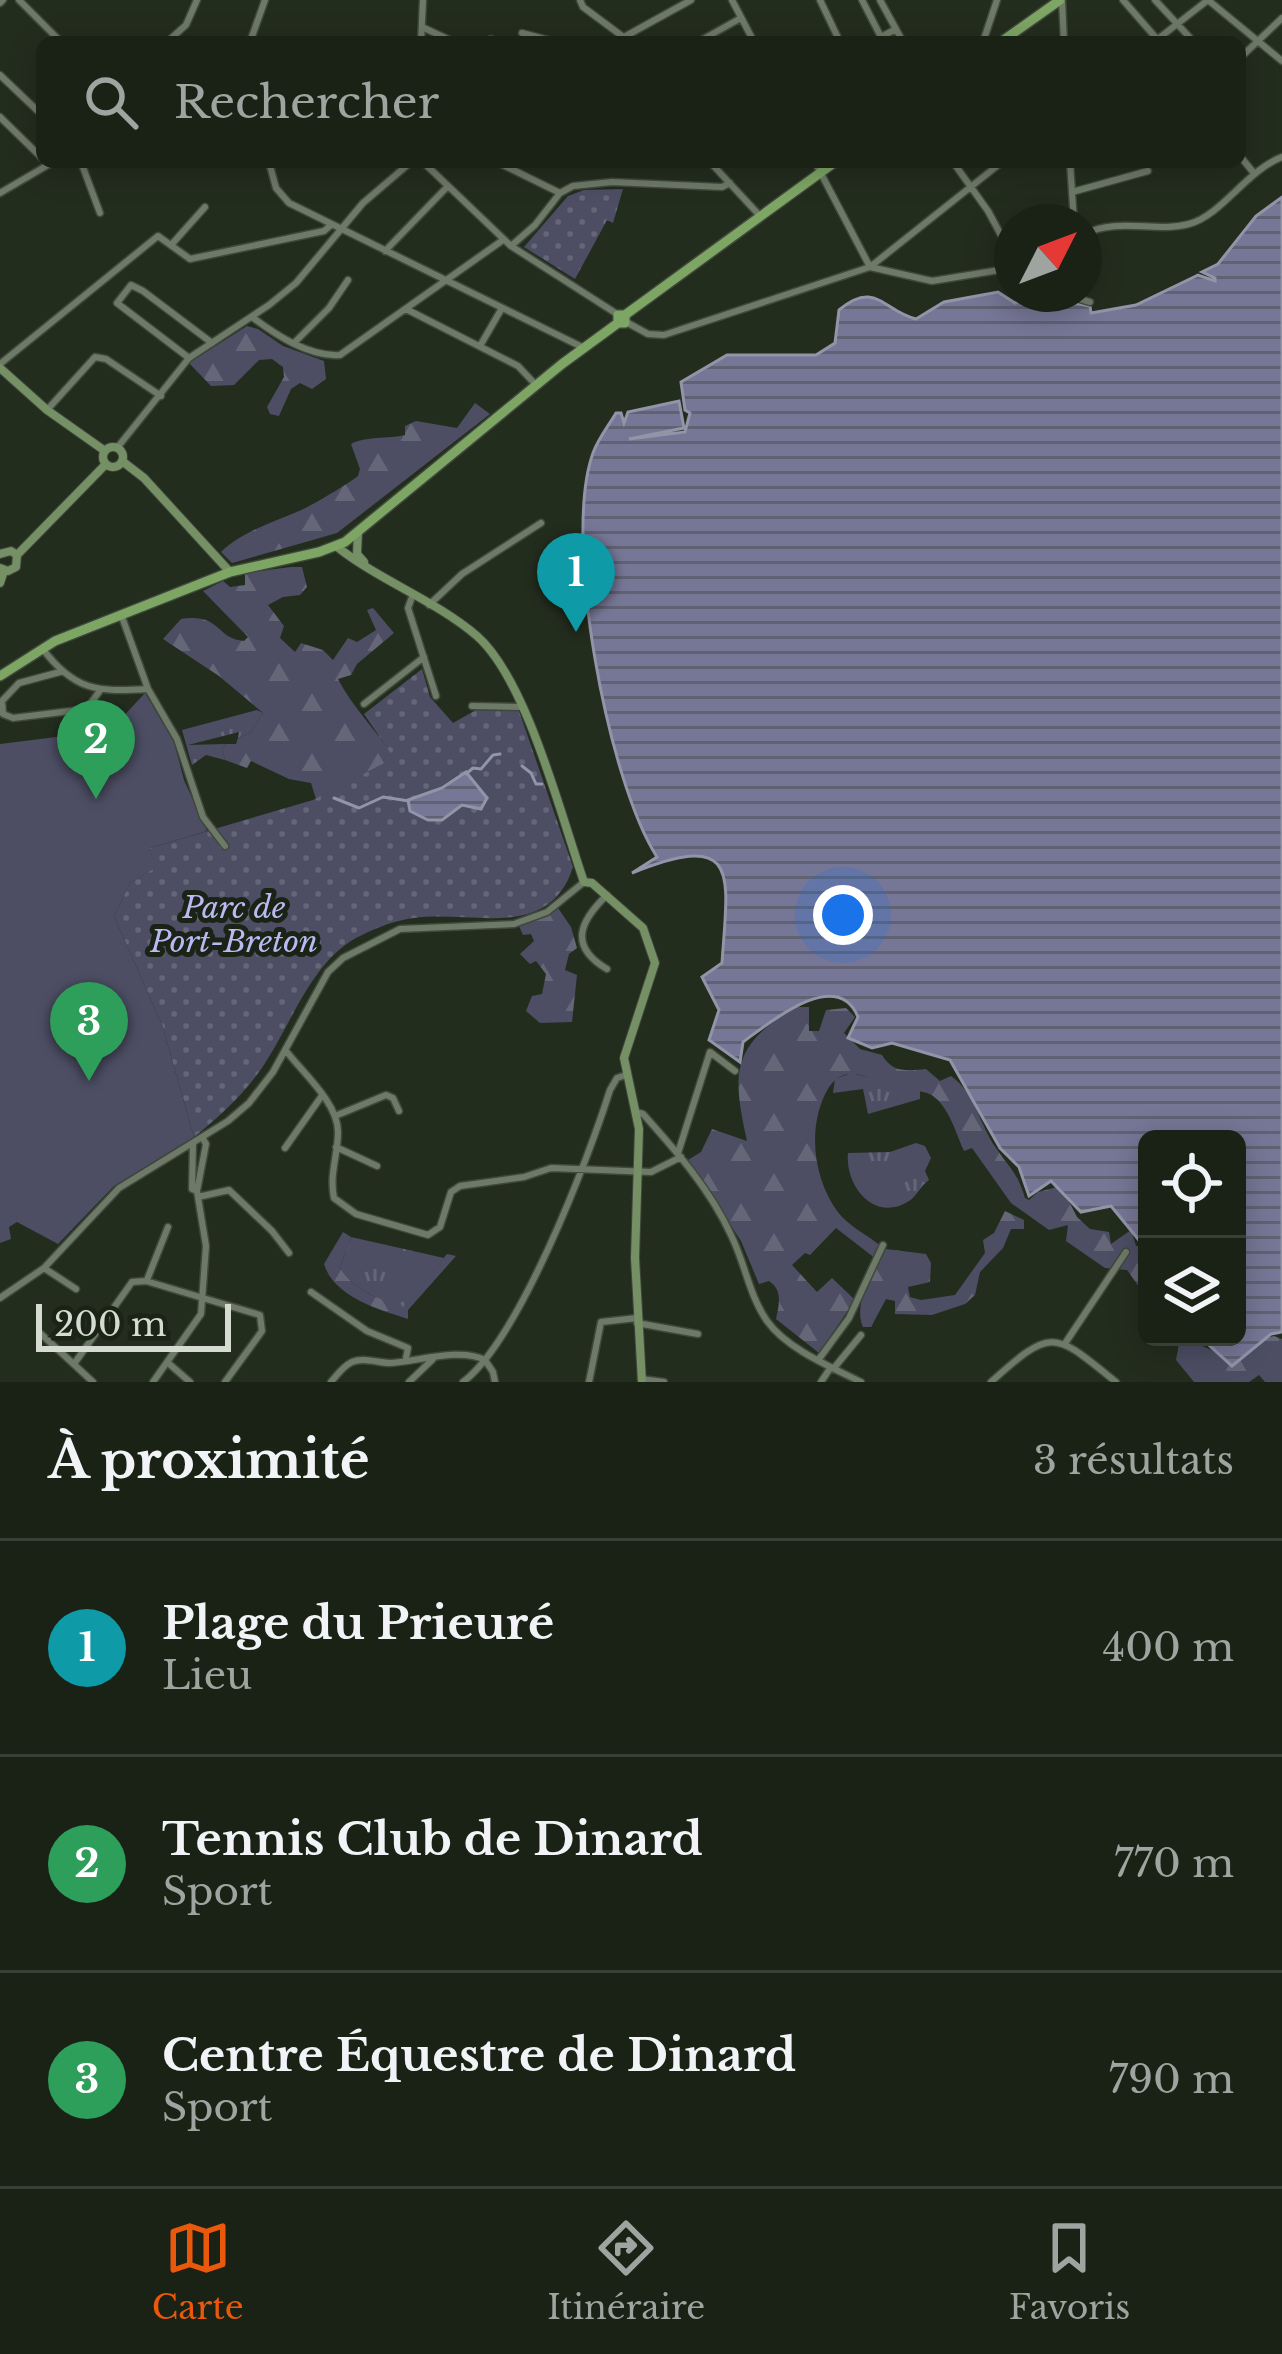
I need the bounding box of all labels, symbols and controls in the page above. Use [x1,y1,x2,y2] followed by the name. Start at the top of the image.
[36,36,1246,168] search box
[78,69,144,135] icon: search
[174,74,439,130] text: Rechercher
[994,204,1102,312] north arrow
[537,533,615,632] pin: 1
[57,700,135,799] pin: 2
[813,885,873,945] your location
[149,889,318,960] park label: Parc de Port-Breton
[50,982,128,1081] pin: 3
[1138,1130,1246,1346] map controls
[1138,1130,1246,1238] button: locate
[1138,1238,1246,1346] button: layers
[36,1298,231,1351] scale bar
[54,1304,166,1345] text: 200 m
[48,1429,370,1492] text: À proximité
[1033,1436,1234,1485] text: 3 résultats
[162,1595,554,1651] text: Plage du Prieuré
[78,1623,96,1672] text: 1
[1102,1623,1234,1672] text: 400 m
[162,1651,252,1700] text: Lieu
[162,1811,703,1867] text: Tennis Club de Dinard
[74,1839,100,1888] text: 2
[1114,1839,1234,1888] text: 770 m
[162,1867,272,1916] text: Sport
[162,2027,796,2083] text: Centre Équestre de Dinard
[75,2055,99,2104] text: 3
[1108,2055,1234,2104] text: 790 m
[162,2083,272,2132] text: Sport
[152,2215,244,2328] tab: Carte
[547,2215,705,2328] tab: Itinéraire
[1009,2215,1130,2328] tab: Favoris

